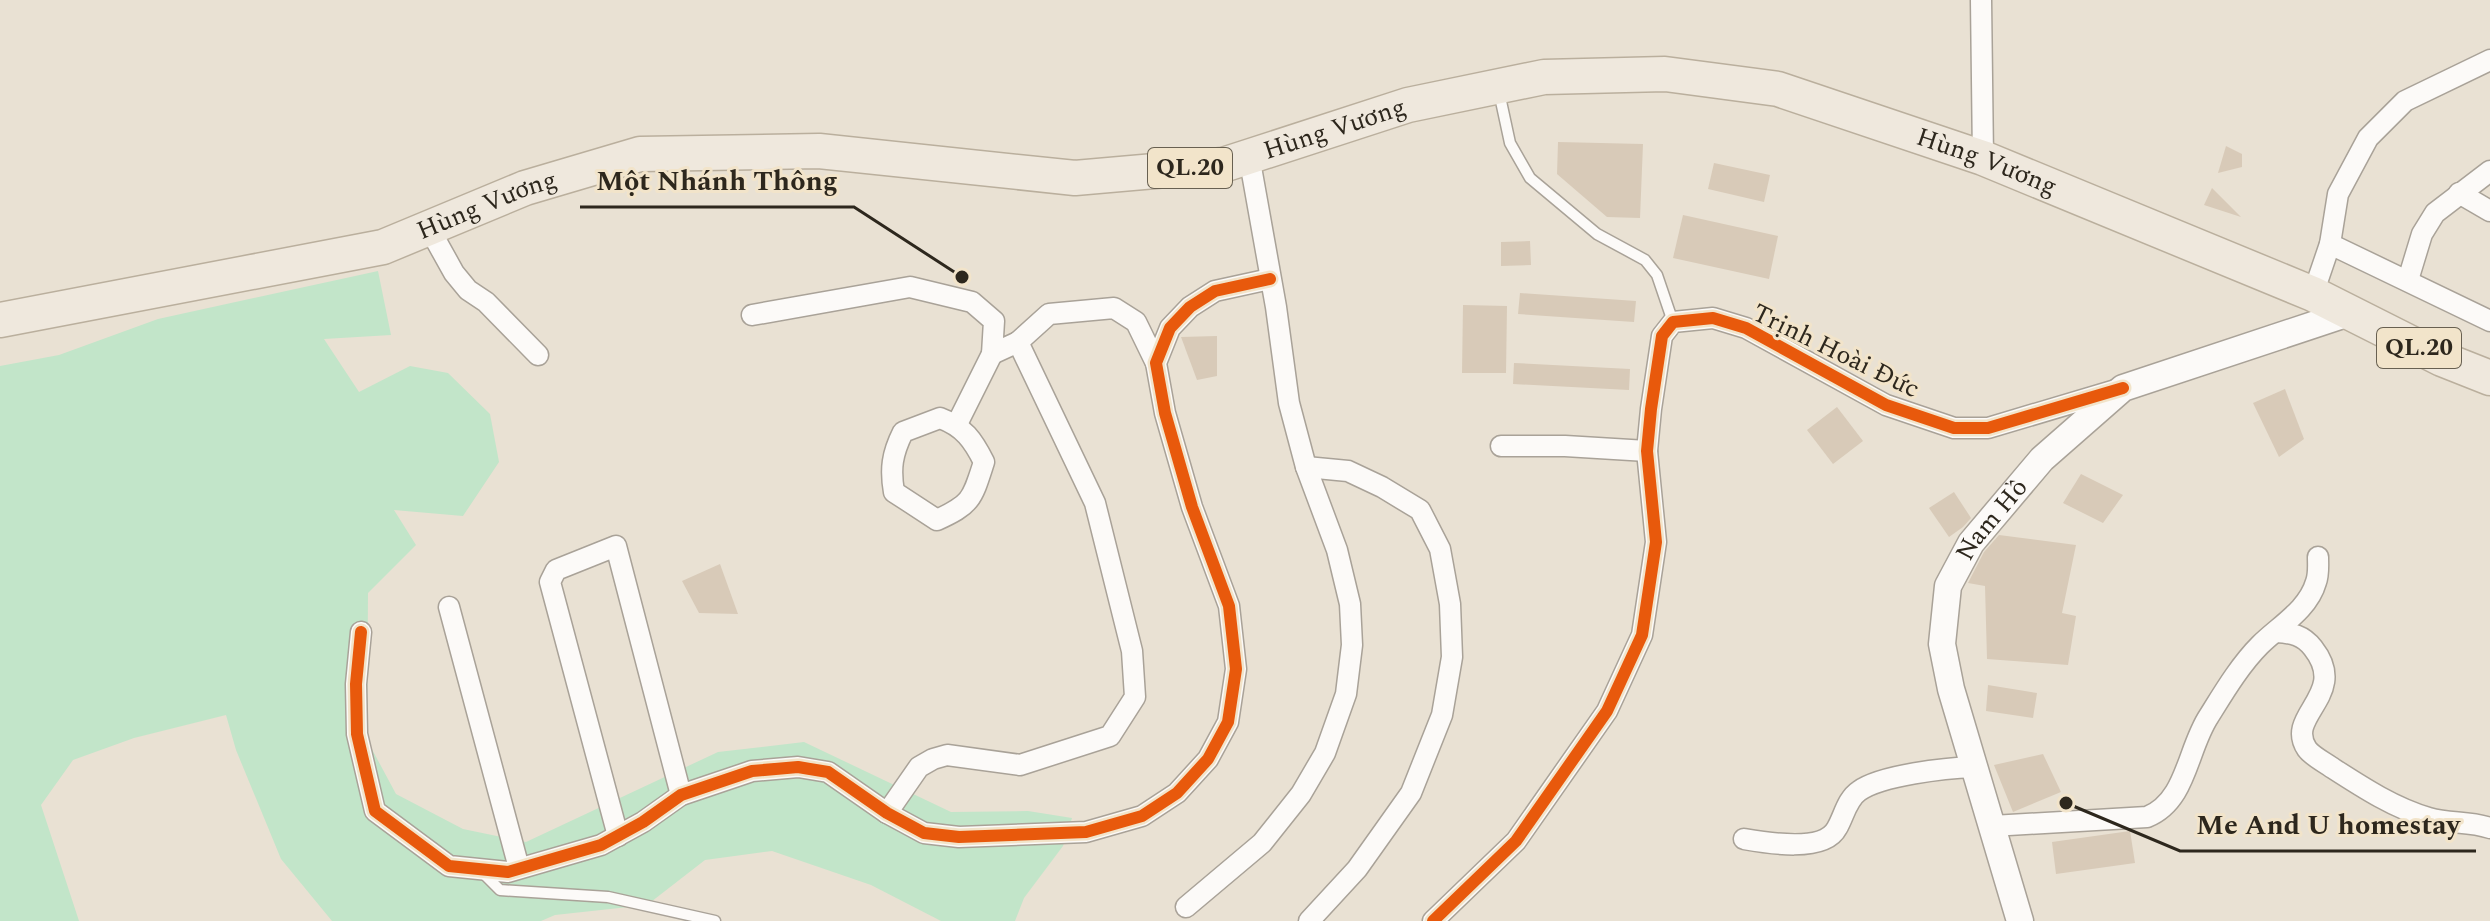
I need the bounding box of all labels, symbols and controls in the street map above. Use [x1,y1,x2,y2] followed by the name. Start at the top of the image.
[1258,87,1411,171] street label: Hùng Vương
[1911,117,2063,206] street label: Hùng Vương
[1148,148,1232,188] road number: QL.20
[580,155,854,207] callout: Một Nhánh Thông
[411,160,562,251] street label: Hùng Vương
[596,160,838,203] text: Một Nhánh Thông
[1746,293,1926,409] street label: Trịnh Hoài Đức
[2377,328,2461,368] road number: QL.20
[1945,469,2038,568] street label: Nam Hồ
[2180,799,2476,851] callout: Me And U homestay
[2196,804,2462,847] text: Me And U homestay

